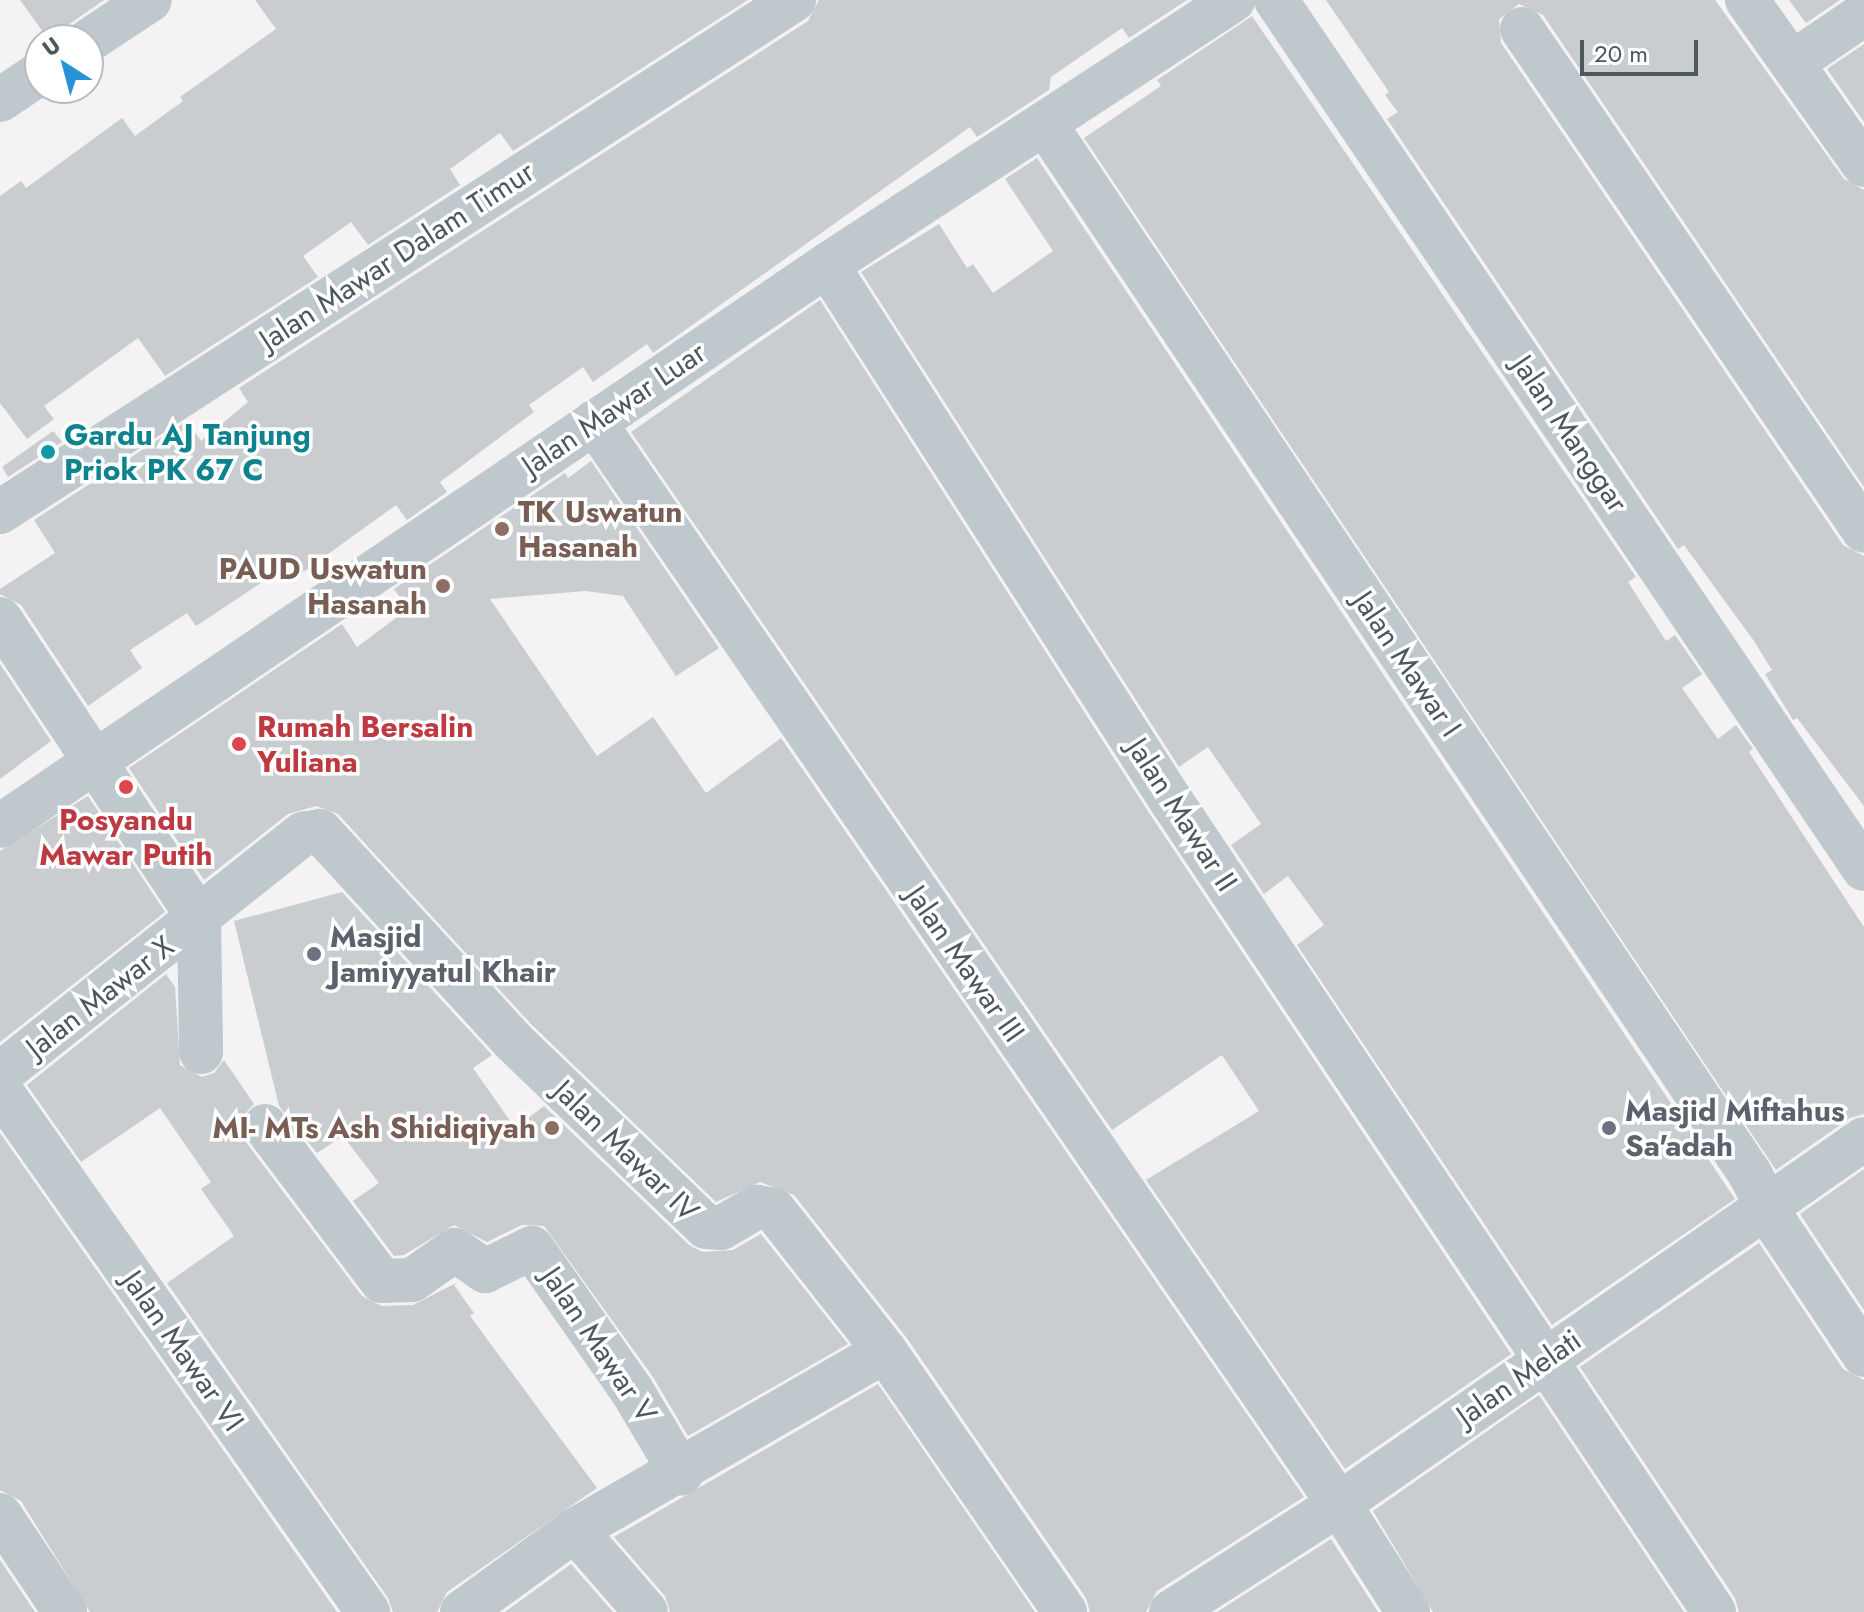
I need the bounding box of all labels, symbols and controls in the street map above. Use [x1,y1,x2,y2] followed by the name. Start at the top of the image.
[24,24,104,104] north arrow
[1584,24,1702,74] scale bar
[35,29,67,64] text: U
[1594,36,1648,71] text: 20 m
[253,154,541,358] street label: Jalan Mawar Dalam Timur
[515,334,713,484] street label: Jalan Mawar Luar
[1504,349,1636,519] street label: Jalan Manggar
[64,417,311,488] place label: Gardu AJ Tanjung Priok PK 67 C
[39,443,57,461] marker: Gardu AJ Tanjung Priok PK 67 C
[518,494,682,564] place label: TK Uswatun Hasanah
[493,520,511,538] marker: TK Uswatun Hasanah
[219,551,427,622] place label: PAUD Uswatun Hasanah
[434,577,452,595] marker: PAUD Uswatun Hasanah
[1345,584,1469,744] street label: Jalan Mawar I
[257,709,473,780] place label: Rumah Bersalin Yuliana
[1119,732,1245,898] street label: Jalan Mawar II
[228,733,250,755] marker: Rumah Bersalin Yuliana
[115,776,137,798] marker: Posyandu Mawar Putih
[39,802,213,872] place label: Posyandu Mawar Putih
[898,879,1032,1049] street label: Jalan Mawar III
[330,919,556,990] place label: Masjid Jamiyyatul Khair
[19,928,181,1066] street label: Jalan Mawar X
[305,945,323,963] marker: Masjid Jamiyyatul Khair
[546,1073,706,1229] street label: Jalan Mawar IV
[1625,1093,1845,1164] place label: Masjid Miftahus Sa'adah
[212,1110,536,1146] place label: MI- MTs Ash Shidiqiyah
[543,1119,561,1137] marker: MI- MTs Ash Shidiqiyah
[1600,1119,1618,1137] marker: Masjid Miftahus Sa'adah
[534,1260,664,1430] street label: Jalan Mawar V
[114,1264,252,1438] street label: Jalan Mawar VI
[1450,1322,1588,1434] street label: Jalan Melati

